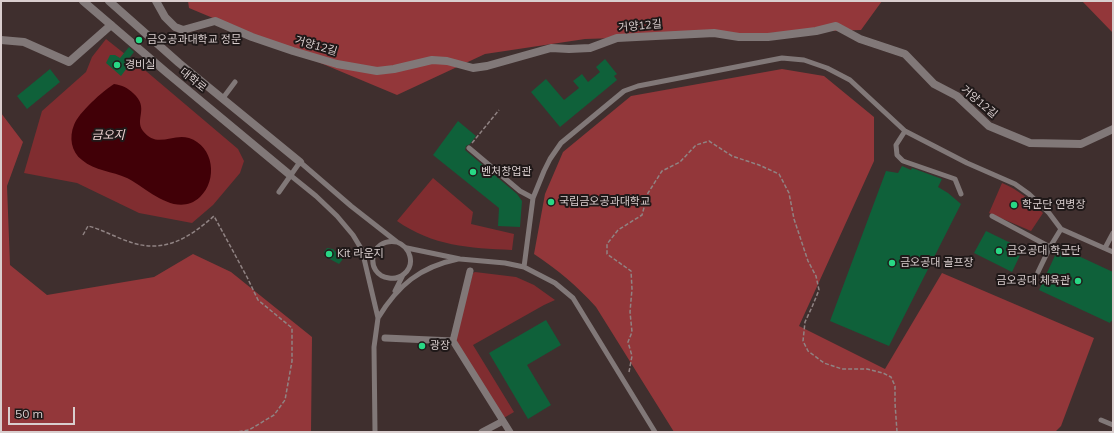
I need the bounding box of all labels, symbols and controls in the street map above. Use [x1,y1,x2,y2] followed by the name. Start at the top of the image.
[618,18,662,34] street label: 거양12길
[147,33,241,47] place label: 금오공과대학교 정문
[293,34,339,58] street label: 거양12길
[134,35,144,45] marker: 금오공과대학교 정문
[125,58,155,72] place label: 경비실
[112,60,122,70] marker: 경비실
[177,65,209,95] street label: 대학로
[958,83,1000,121] street label: 거양12길
[91,128,125,142] water label: 금오지
[481,165,532,179] place label: 벤처창업관
[468,167,478,177] marker: 벤처창업관
[559,195,650,209] place label: 국립금오공과대학교
[546,197,556,207] marker: 국립금오공과대학교
[1022,198,1086,212] place label: 학군단 연병장
[1009,200,1019,210] marker: 학군단 연병장
[1007,244,1081,258] place label: 금오공대 학군단
[994,246,1004,256] marker: 금오공대 학군단
[337,247,384,261] place label: Kit 라운지
[324,249,334,259] marker: Kit 라운지
[900,256,974,270] place label: 금오공대 골프장
[887,258,897,268] marker: 금오공대 골프장
[996,274,1070,288] place label: 금오공대 체육관
[1073,276,1083,286] marker: 금오공대 체육관
[430,339,450,353] place label: 광장
[417,341,427,351] marker: 광장
[10,399,77,425] scale bar
[15,406,43,421] text: 50 m

